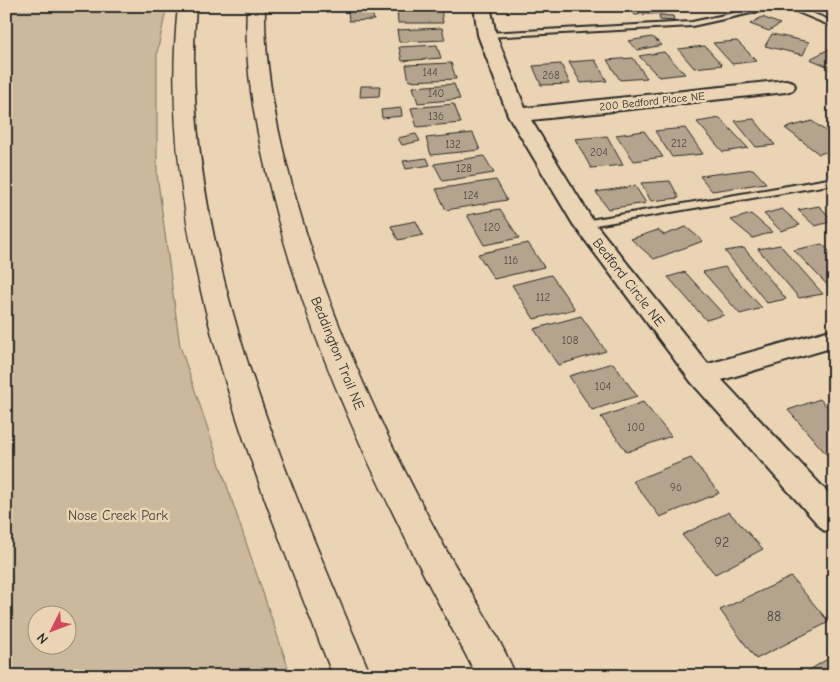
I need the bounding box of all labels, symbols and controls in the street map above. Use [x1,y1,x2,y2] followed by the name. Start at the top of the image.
[423,66,437,79] house number: 144
[542,69,560,82] house number: 268
[428,87,444,100] house number: 140
[599,89,706,113] street label: 200 Bedford Place NE
[428,110,444,123] house number: 136
[671,137,687,150] house number: 212
[445,138,461,151] house number: 132
[590,146,608,159] house number: 204
[456,162,472,175] house number: 128
[463,189,479,202] house number: 124
[484,221,500,234] house number: 120
[589,235,668,330] street label: Bedford Circle NE
[504,254,518,267] house number: 116
[536,291,550,304] house number: 112
[307,294,368,412] street label: Beddington Trail NE
[562,334,579,347] house number: 108
[595,380,611,393] house number: 104
[627,421,645,434] house number: 100
[670,481,682,494] house number: 96
[68,507,168,524] park label: Nose Creek Park
[715,534,729,551] house number: 92
[28,604,78,654] north arrow
[767,608,781,625] house number: 88
[33,629,52,647] text: N

